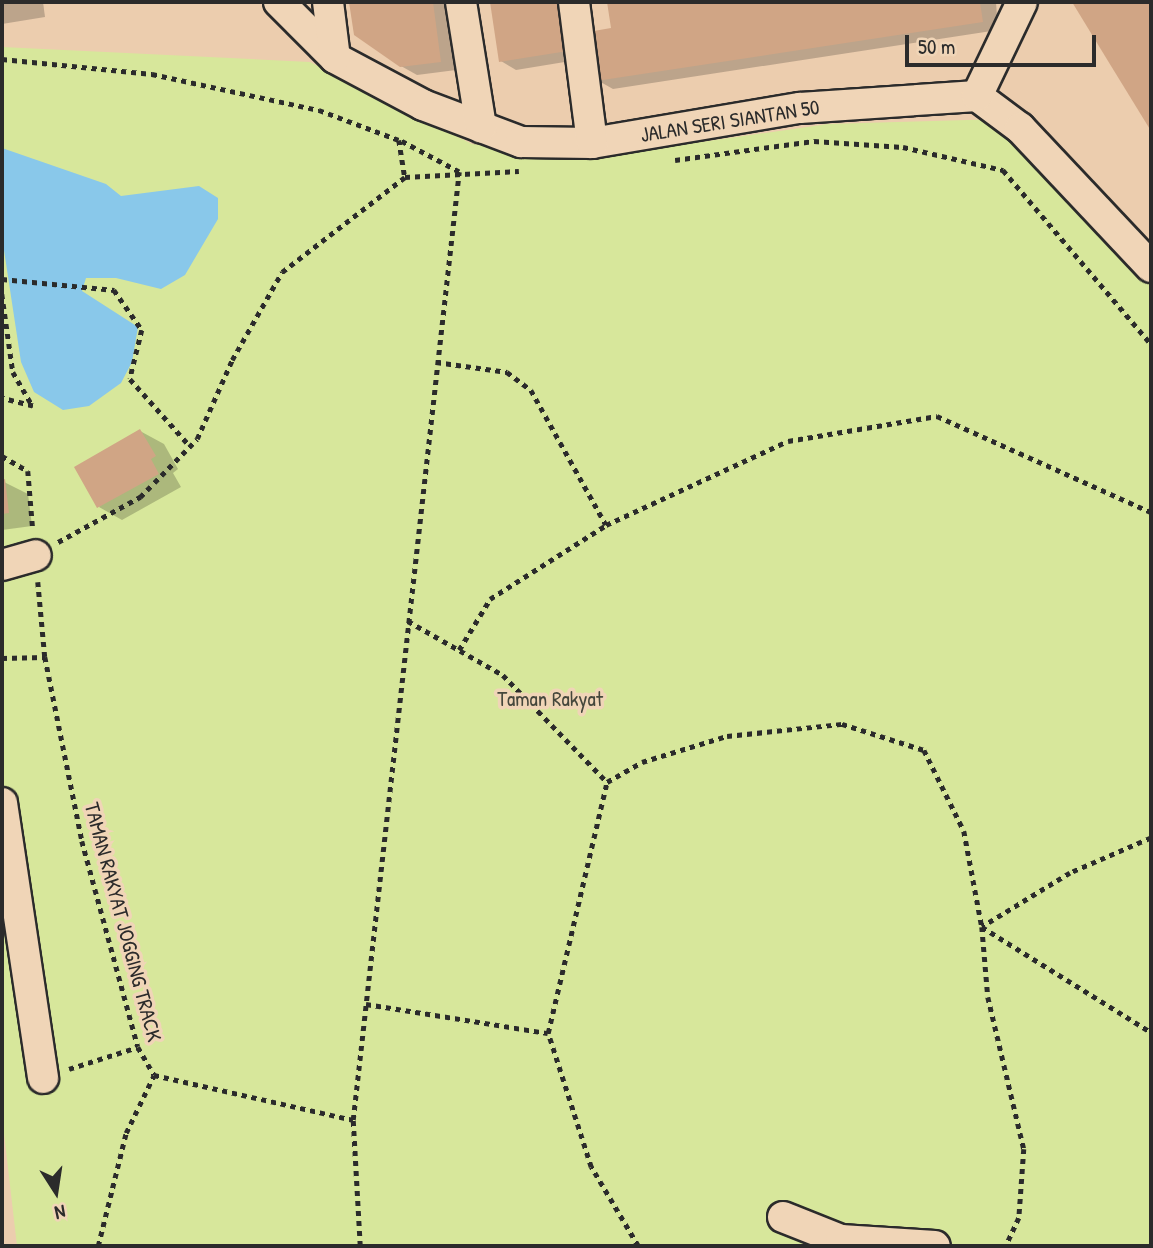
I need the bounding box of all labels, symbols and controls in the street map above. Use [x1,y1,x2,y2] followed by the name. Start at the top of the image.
[908,21,1099,65] scale bar
[918,32,955,61] text: 50 m
[639,94,821,148] street label: JALAN SERI SIANTAN 50
[497,686,603,712] park label: Taman Rakyat
[79,800,167,1044] street label: TAMAN RAKYAT JOGGING TRACK
[21,1157,91,1227] north arrow
[53,1199,68,1226] text: N

